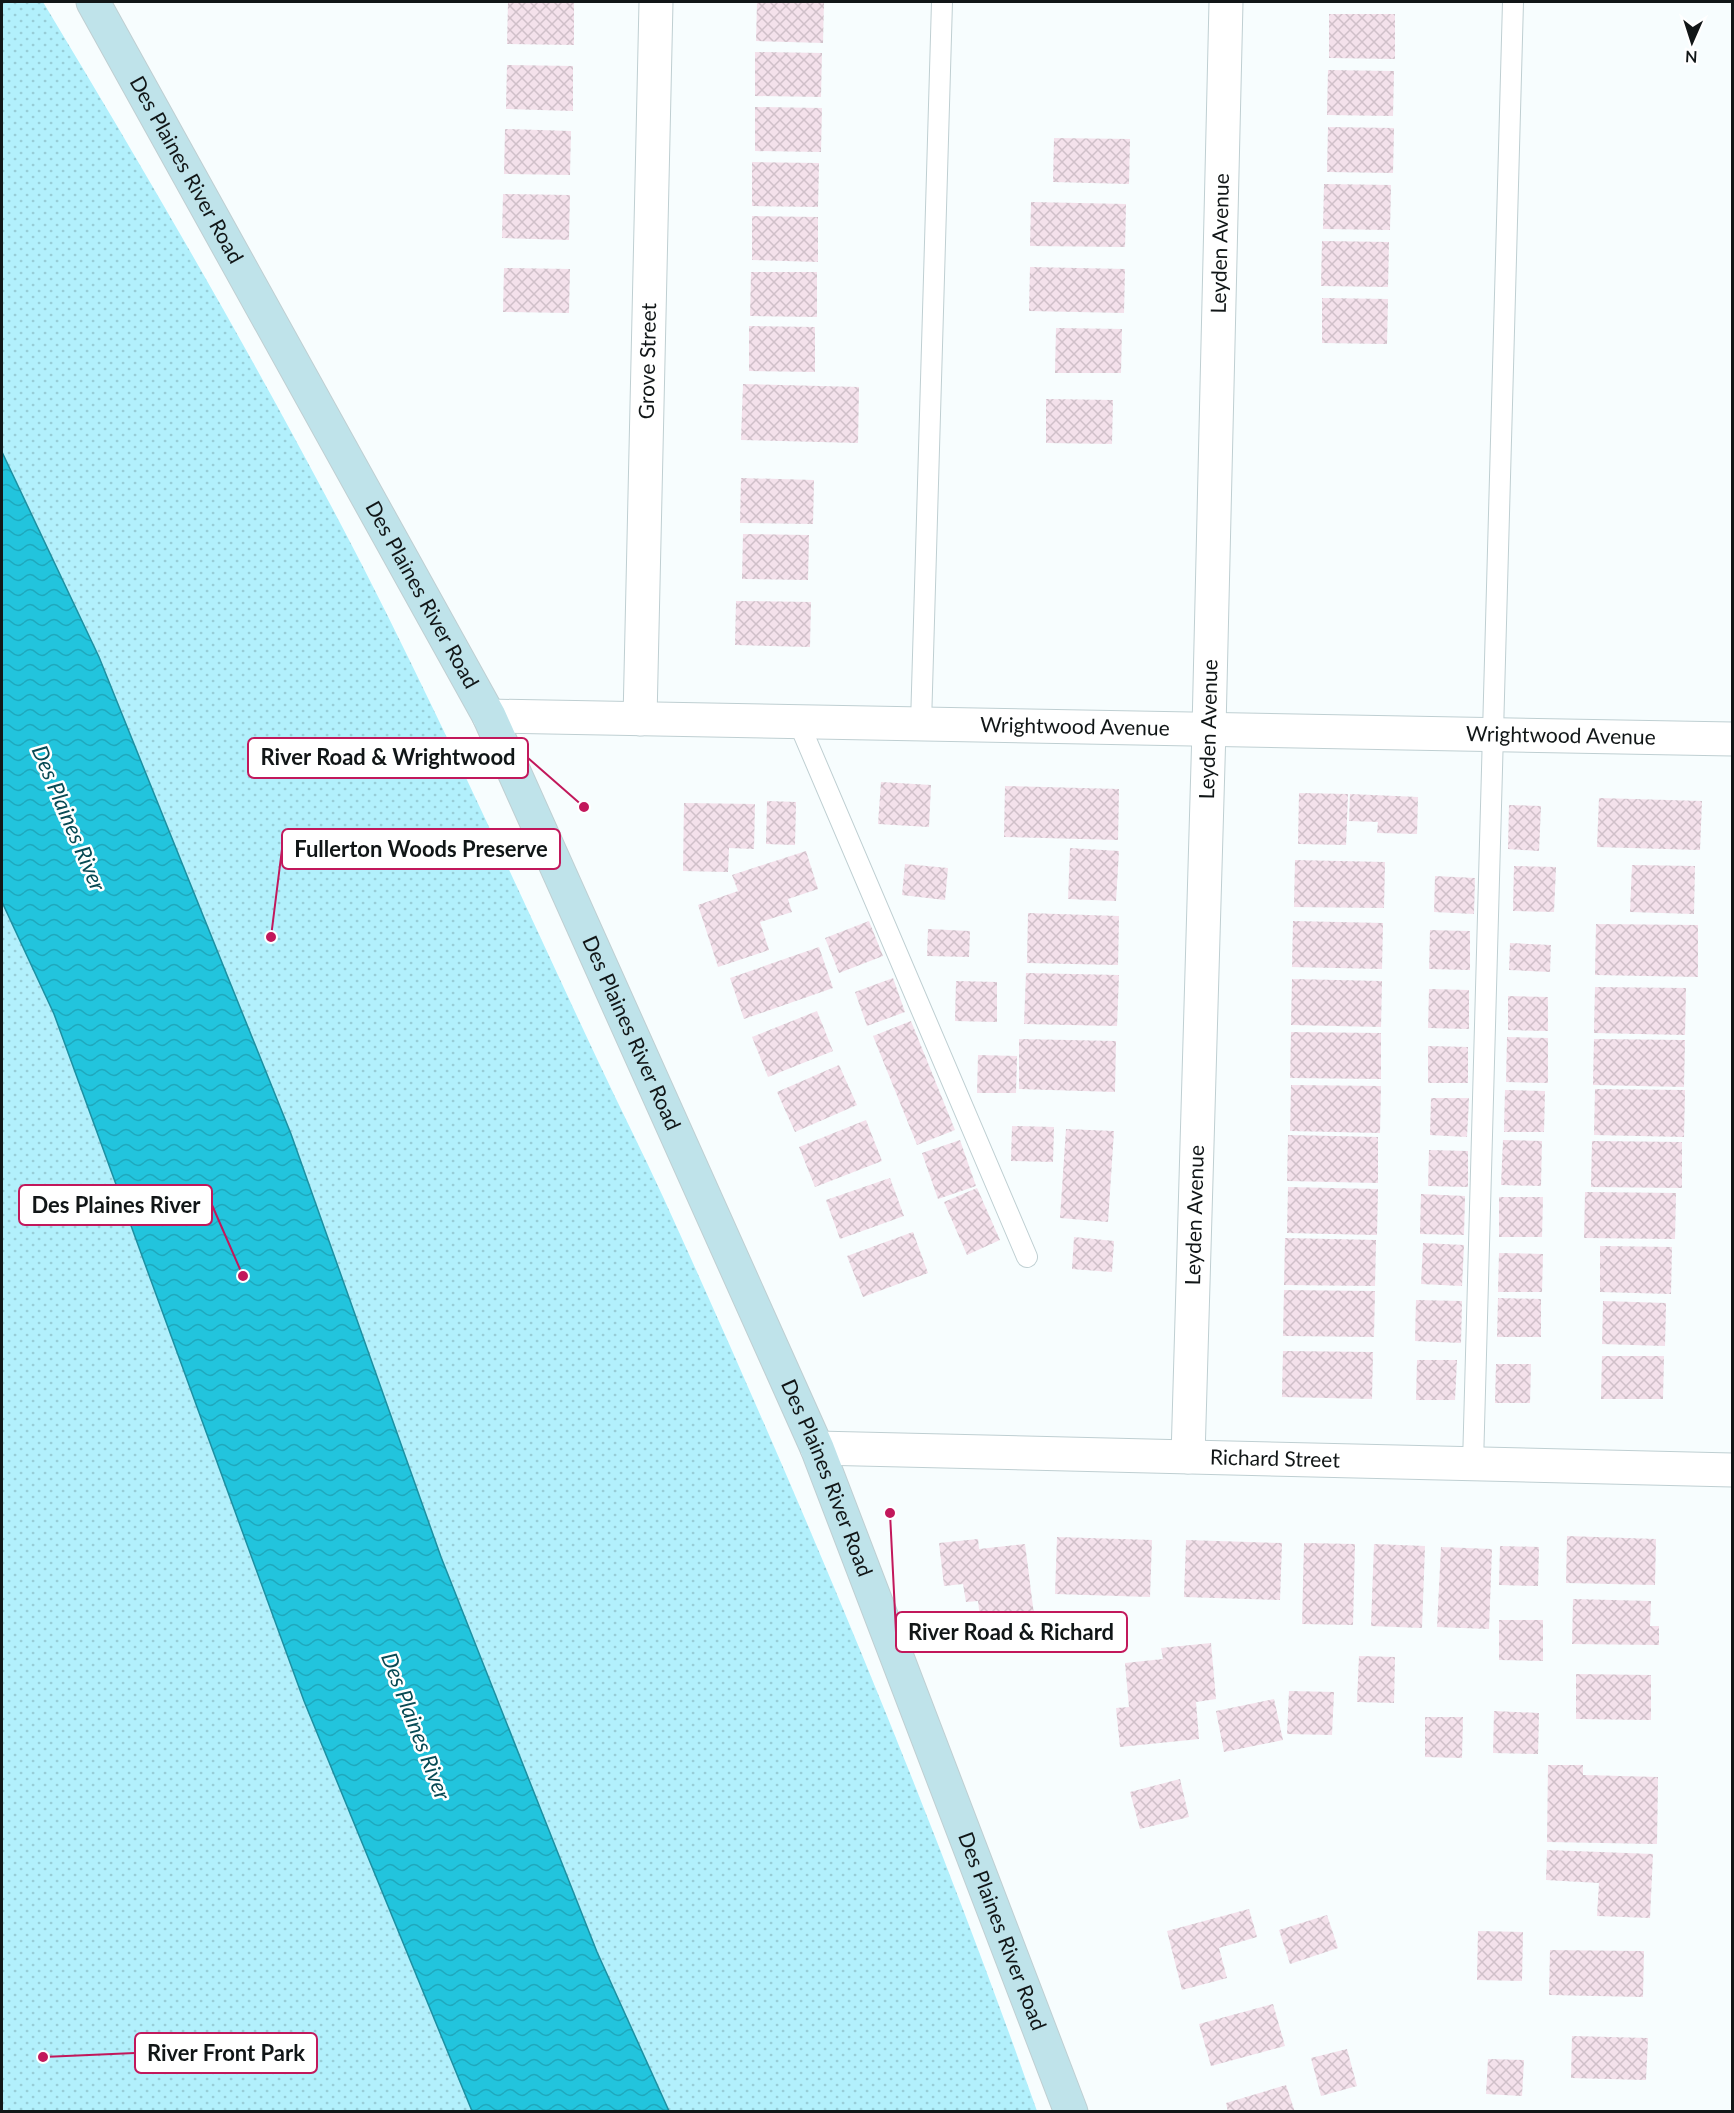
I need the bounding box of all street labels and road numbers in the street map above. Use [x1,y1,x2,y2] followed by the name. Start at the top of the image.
[125,71,249,267] street label: Des Plaines River Road
[1205,173,1233,314] street label: Leyden Avenue
[633,302,660,420] street label: Grove Street
[361,496,485,692] street label: Des Plaines River Road
[1193,659,1222,800] street label: Leyden Avenue
[980,711,1170,740] street label: Wrightwood Avenue
[1466,720,1656,749] street label: Wrightwood Avenue
[578,931,687,1134] street label: Des Plaines River Road
[1179,1145,1208,1286] street label: Leyden Avenue
[777,1375,879,1580] street label: Des Plaines River Road
[1210,1443,1341,1472] street label: Richard Street
[954,1828,1053,2034] street label: Des Plaines River Road

